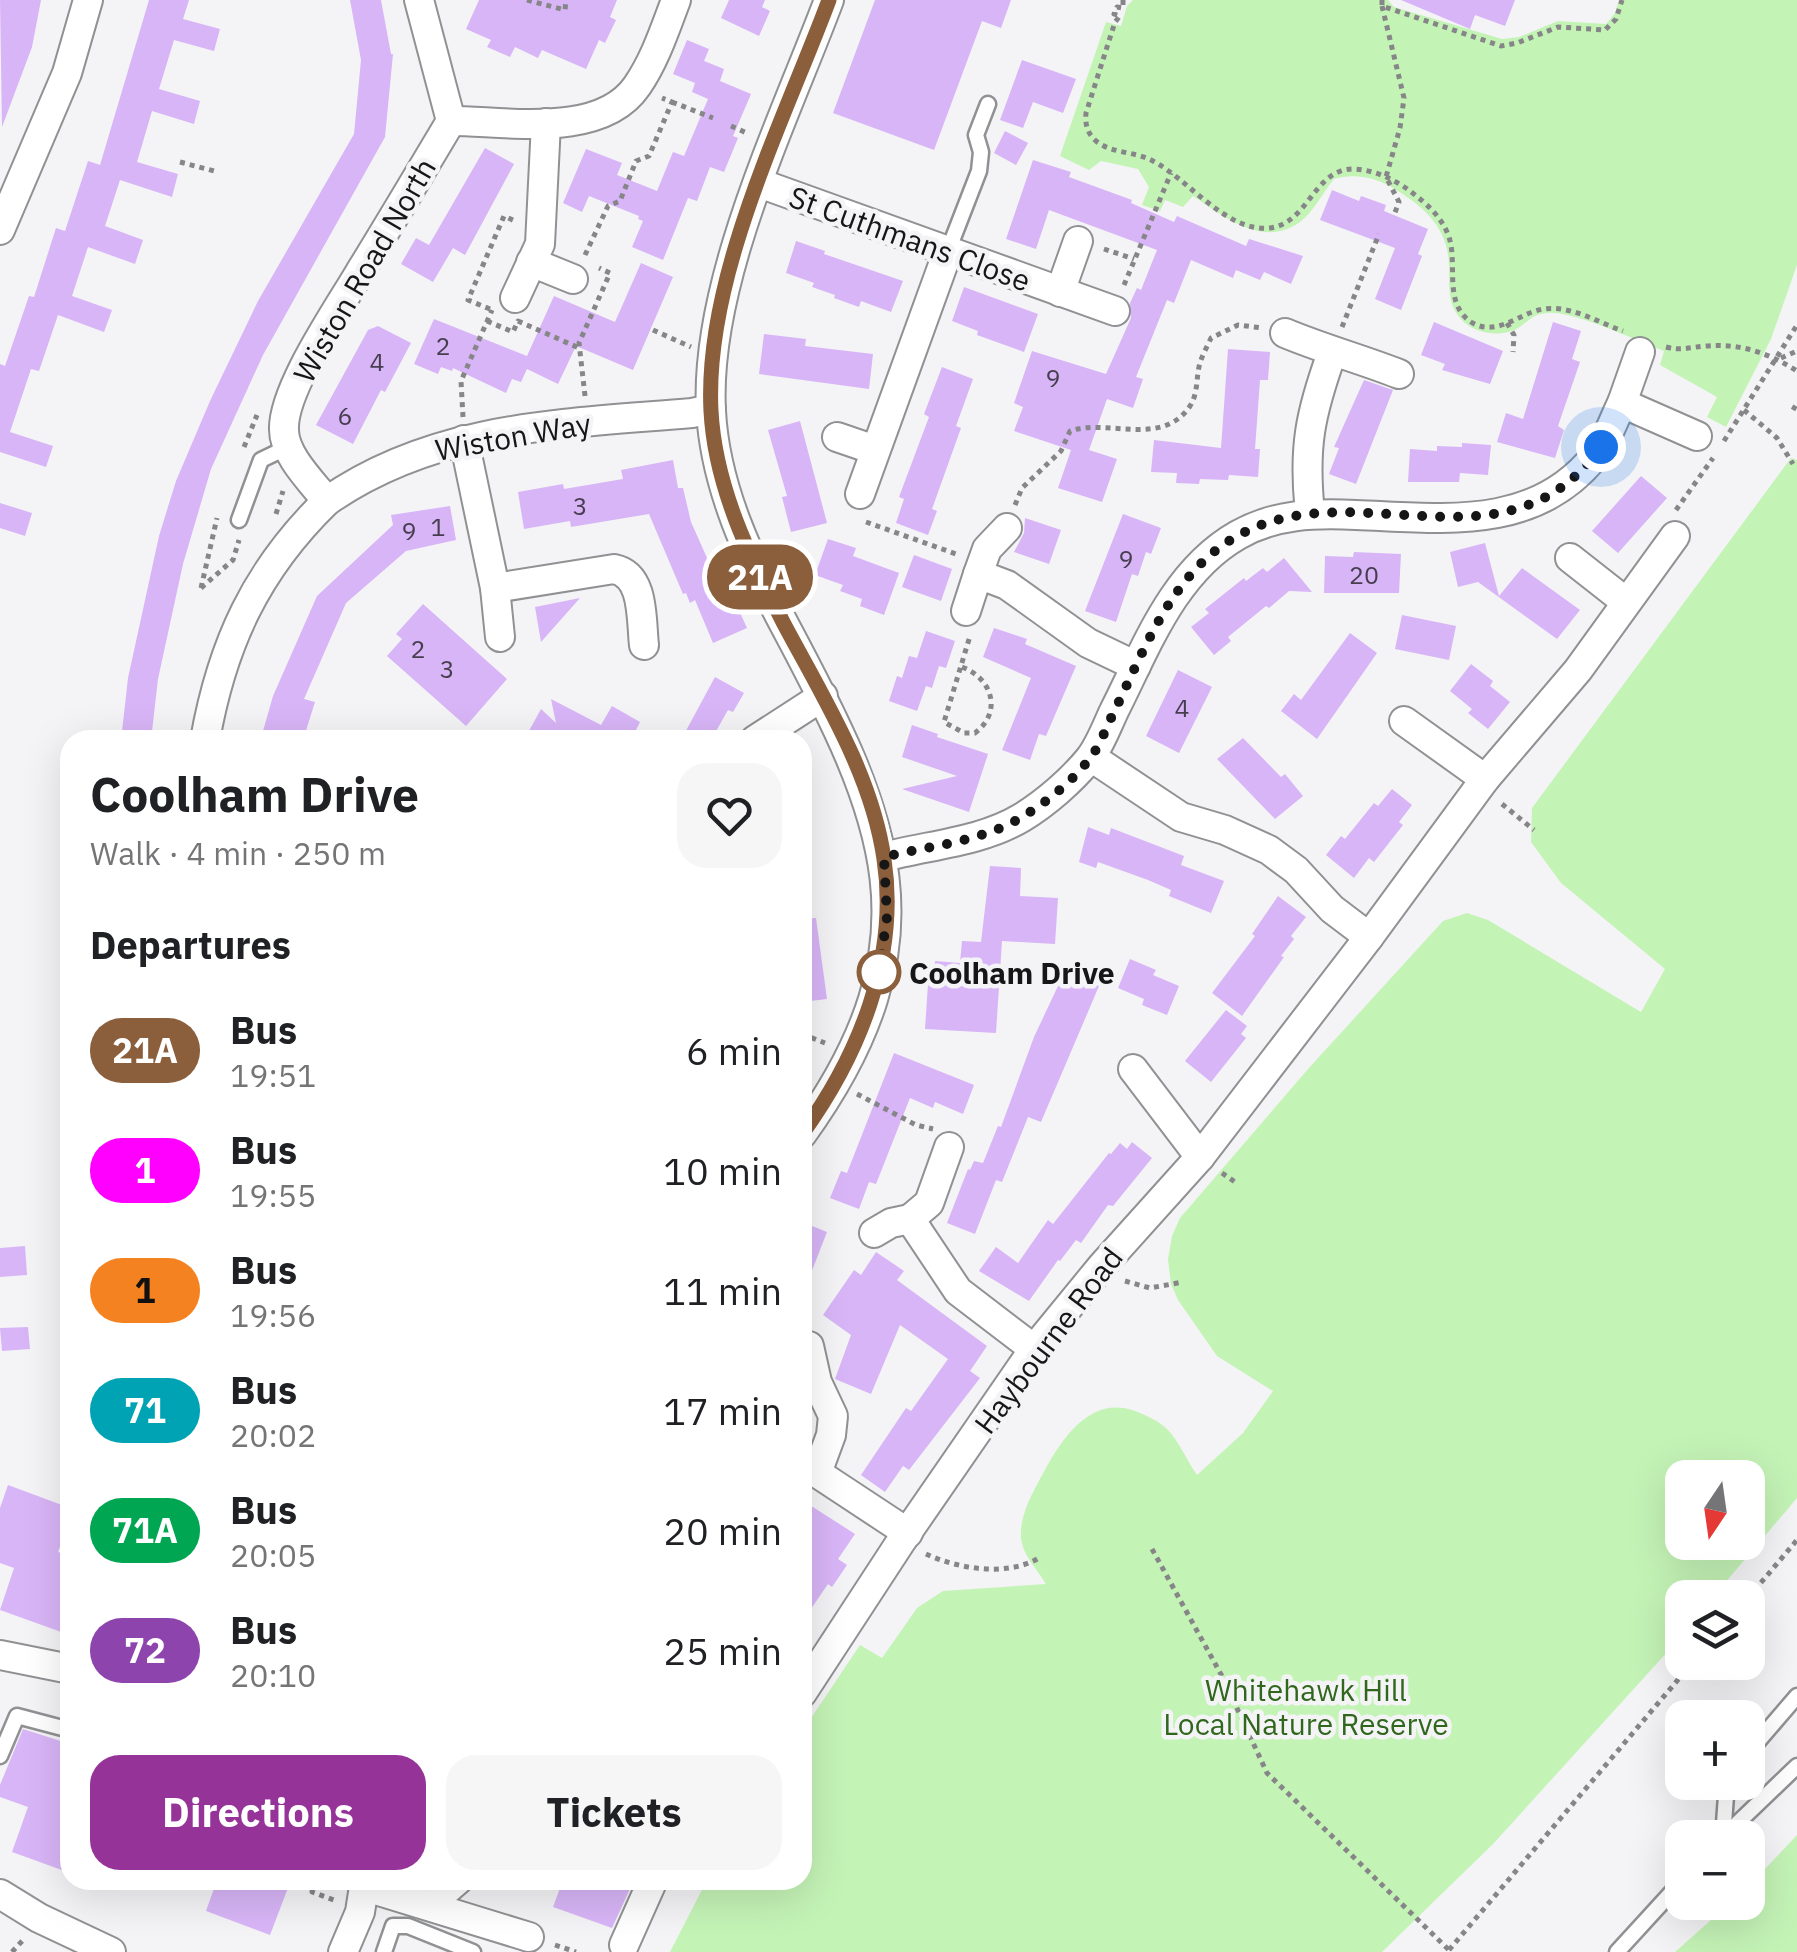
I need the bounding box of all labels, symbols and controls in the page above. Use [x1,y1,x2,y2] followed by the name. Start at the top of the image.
[284,151,444,389] street label: Wiston Road North
[784,176,1036,300] street label: St Cuthmans Close
[435,329,451,362] house number: 2
[369,345,385,378] house number: 4
[1045,361,1061,394] house number: 9
[337,399,353,432] house number: 6
[432,403,594,469] street label: Wiston Way
[1576,422,1626,472] your location
[572,489,588,522] house number: 3
[430,510,446,543] house number: 1
[401,514,417,547] house number: 9
[1118,542,1134,575] house number: 9
[702,544,818,610] line badge: 21A
[727,554,793,600] text: 21A
[1349,558,1379,591] house number: 20
[410,632,426,665] house number: 2
[439,652,455,685] house number: 3
[1174,691,1190,724] house number: 4
[90,763,419,825] text: Coolham Drive
[677,763,782,868] button: heart
[90,832,386,874] text: Walk · 4 min · 250 m
[90,920,291,969] text: Departures
[858,951,900,993] marker: Coolham Drive
[909,953,1115,992] place label: Coolham Drive
[230,1005,297,1054] text: Bus
[686,1026,782,1075] text: 6 min
[112,1027,178,1073] text: 21A
[230,1054,316,1096] text: 19:51
[230,1125,297,1174] text: Bus
[663,1146,782,1195] text: 10 min
[134,1147,156,1193] text: 1
[230,1174,316,1216] text: 19:55
[965,1239,1131,1441] street label: Haybourne Road
[230,1245,297,1294] text: Bus
[663,1266,782,1315] text: 11 min
[134,1267,156,1313] text: 1
[230,1294,316,1336] text: 19:56
[230,1365,297,1414] text: Bus
[663,1386,782,1435] text: 17 min
[124,1387,166,1433] text: 71
[230,1414,316,1456] text: 20:02
[1665,1460,1765,1560] north arrow
[1665,1460,1765,1920] map controls
[230,1485,297,1534] text: Bus
[663,1506,782,1555] text: 20 min
[112,1507,178,1553] text: 71A
[230,1534,316,1576] text: 20:05
[1665,1580,1765,1680] button: layers
[230,1605,297,1654] text: Bus
[663,1626,782,1675] text: 25 min
[124,1627,166,1673] text: 72
[230,1654,316,1696] text: 20:10
[1163,1670,1449,1743] park label: Whitehawk Hill Local Nature Reserve
[1665,1700,1765,1800] button: +
[90,1755,426,1870] button: Directions
[446,1755,782,1870] button: Tickets
[1665,1820,1765,1920] button: −

